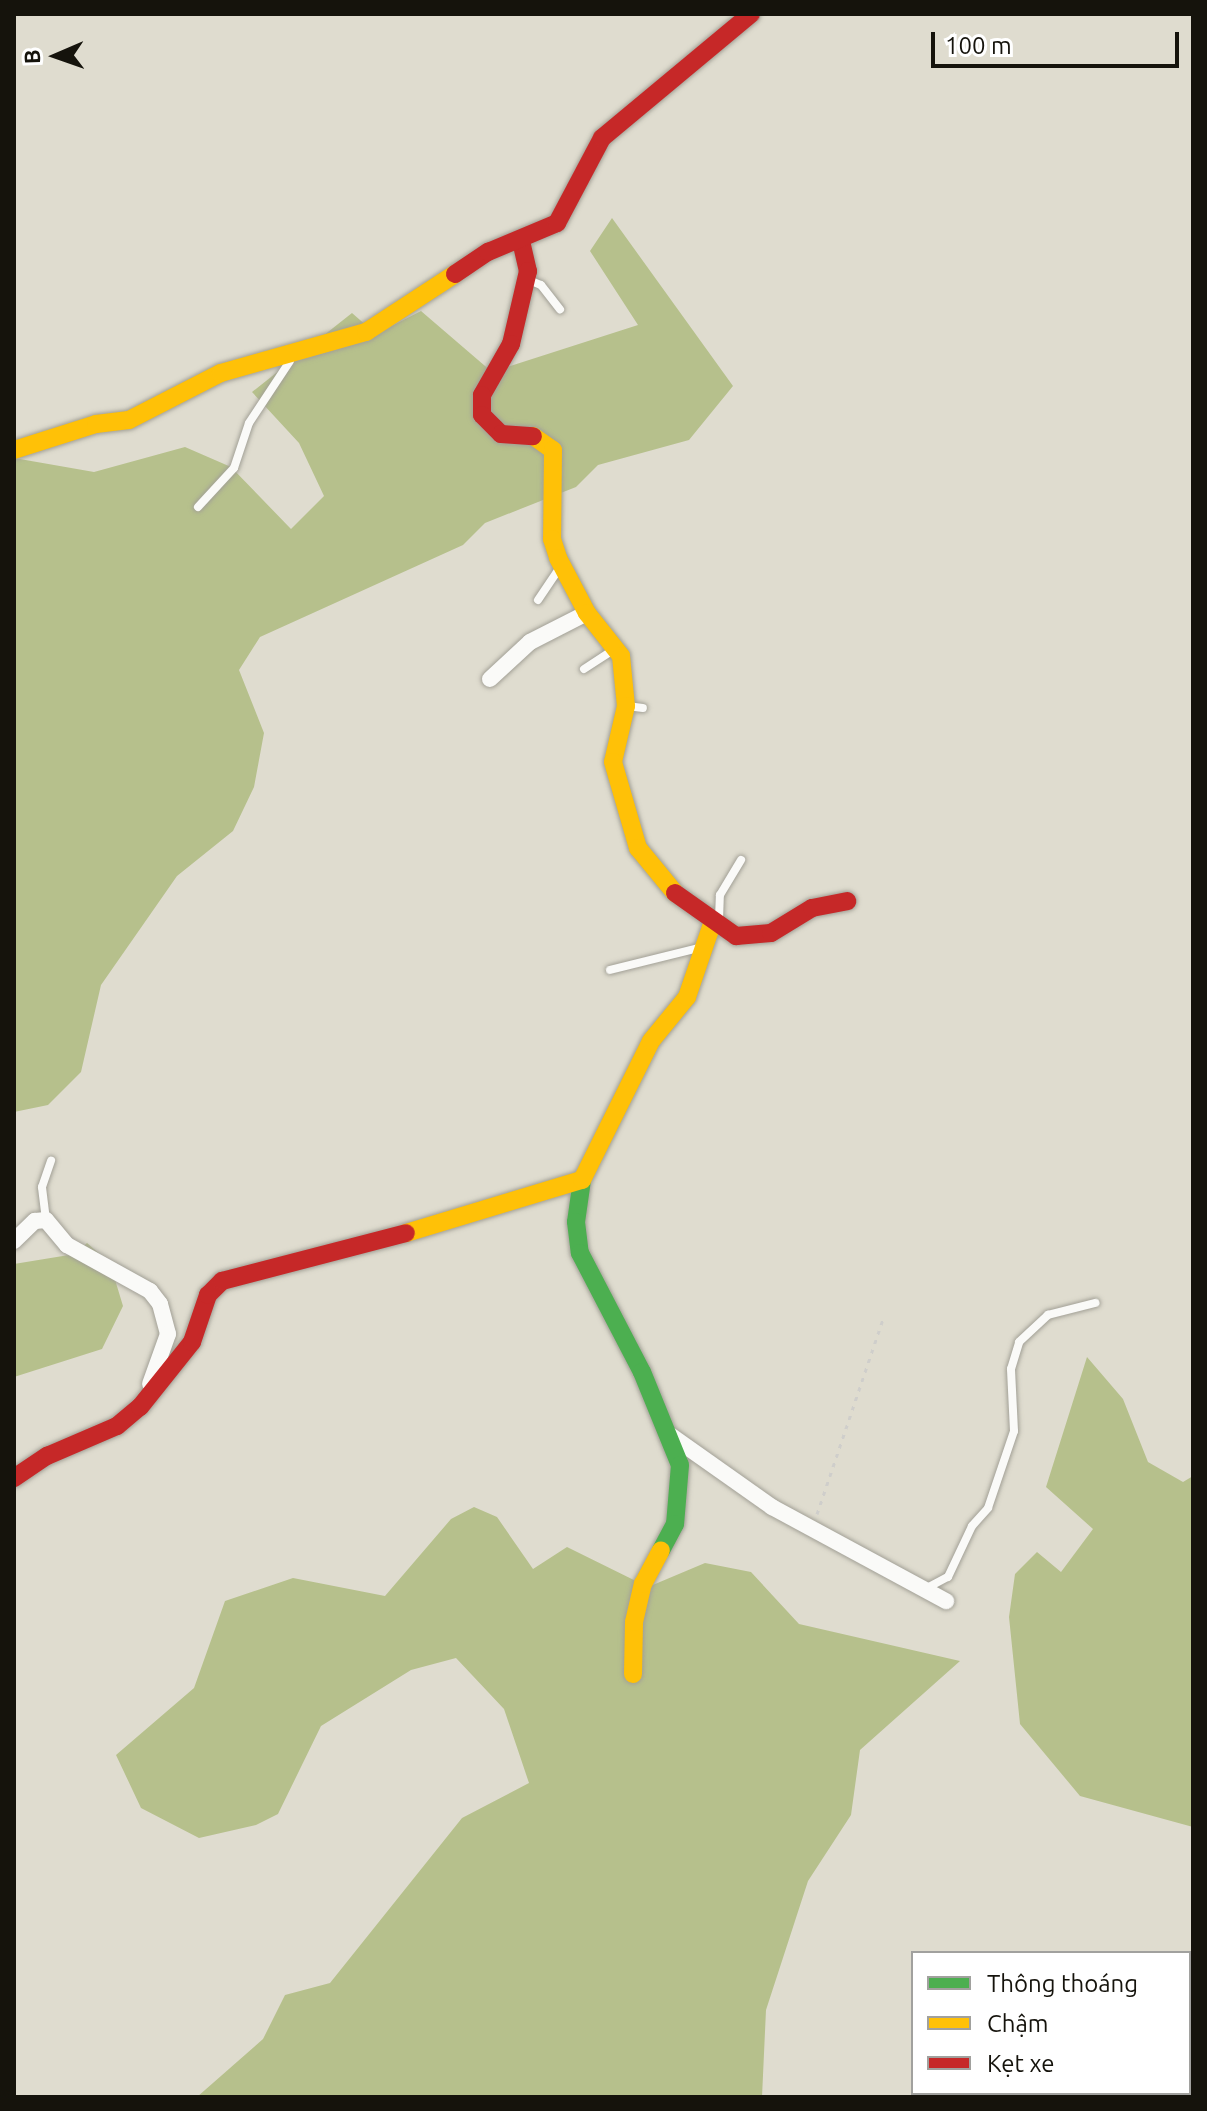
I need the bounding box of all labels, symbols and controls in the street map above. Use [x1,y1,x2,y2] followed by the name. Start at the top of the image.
[16,16,96,96] north arrow
[935,16,1183,66] scale bar
[945,32,1012,59] text: 100 m
[19,49,44,65] text: B
[911,1951,1191,2095] legend
[987,1970,1138,1997] text: Thông thoáng
[987,2010,1048,2037] text: Chậm
[987,2050,1055,2077] text: Kẹt xe

